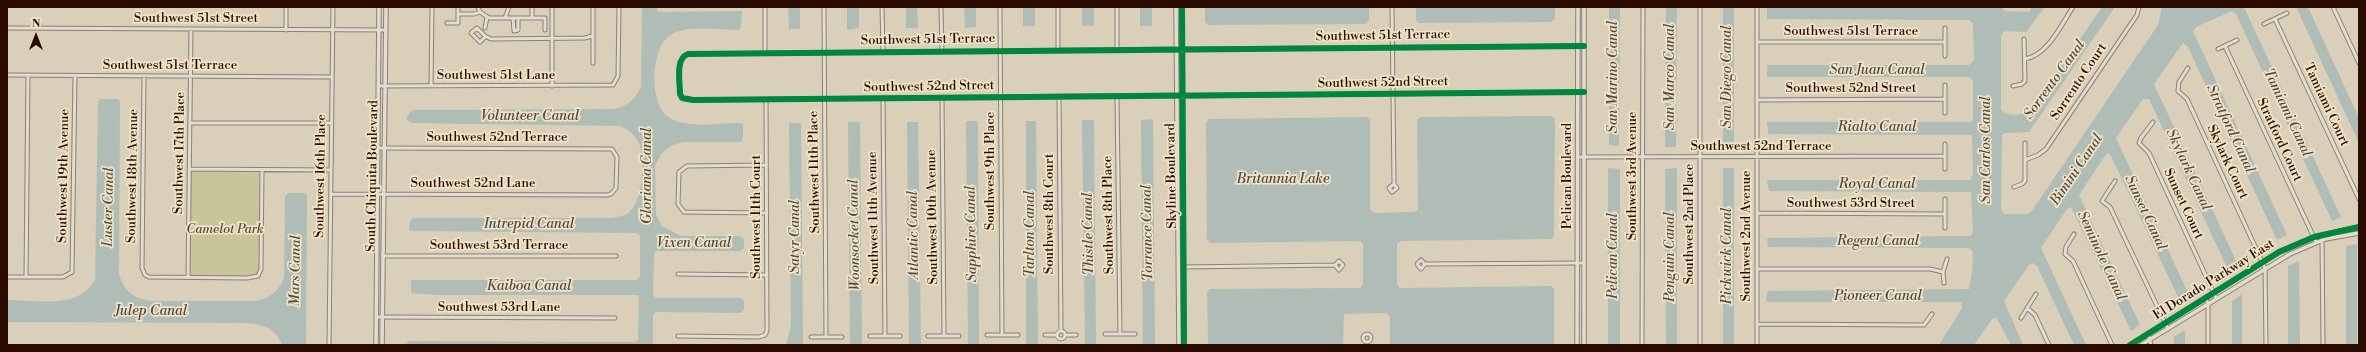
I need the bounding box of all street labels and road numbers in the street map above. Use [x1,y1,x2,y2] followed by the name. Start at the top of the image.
[134,11,258,27] street label: Southwest 51st Street
[1784,24,1918,40] street label: Southwest 51st Terrace
[1316,27,1450,45] street label: Southwest 51st Terrace
[861,31,995,49] street label: Southwest 51st Terrace
[2048,41,2110,123] street label: Sorrento Court
[103,58,237,74] street label: Southwest 51st Terrace
[2300,61,2352,149] street label: Tamiami Court
[437,68,555,84] street label: Southwest 51st Lane
[1317,74,1449,92] street label: Southwest 52nd Street
[863,78,995,96] street label: Southwest 52nd Street
[1786,81,1916,97] street label: Southwest 52nd Street
[171,92,189,214] street label: Southwest 17th Place
[2253,96,2305,184] street label: Stratford Court
[364,100,382,252] street label: South Chiquita Boulevard
[55,109,73,243] street label: Southwest 19th Avenue
[124,109,142,243] street label: Southwest 18th Avenue
[806,111,824,233] street label: Southwest 11th Place
[983,112,999,230] street label: Southwest 9th Place
[1625,112,1641,240] street label: Southwest 3rd Avenue
[312,114,330,238] street label: Southwest 16th Place
[2203,122,2251,202] street label: Skylark Court
[1163,123,1181,229] street label: Skyline Boulevard
[1560,123,1576,229] street label: Pelican Boulevard
[426,130,568,146] street label: Southwest 52nd Terrace
[1690,139,1832,155] street label: Southwest 52nd Terrace
[924,149,942,285] street label: Southwest 10th Avenue
[865,151,883,285] street label: Southwest 11th Avenue
[1042,154,1058,274] street label: Southwest 8th Court
[749,155,765,279] street label: Southwest 11th Court
[1100,156,1118,274] street label: Southwest 8th Place
[1682,164,1698,284] street label: Southwest 2nd Place
[2160,166,2206,242] street label: Sunset Court
[1739,170,1755,302] street label: Southwest 2nd Avenue
[410,176,536,192] street label: Southwest 52nd Lane
[1787,196,1915,212] street label: Southwest 53rd Street
[2151,236,2277,324] street label: El Dorado Parkway East
[430,238,568,254] street label: Southwest 53rd Terrace
[438,300,560,316] street label: Southwest 53rd Lane

